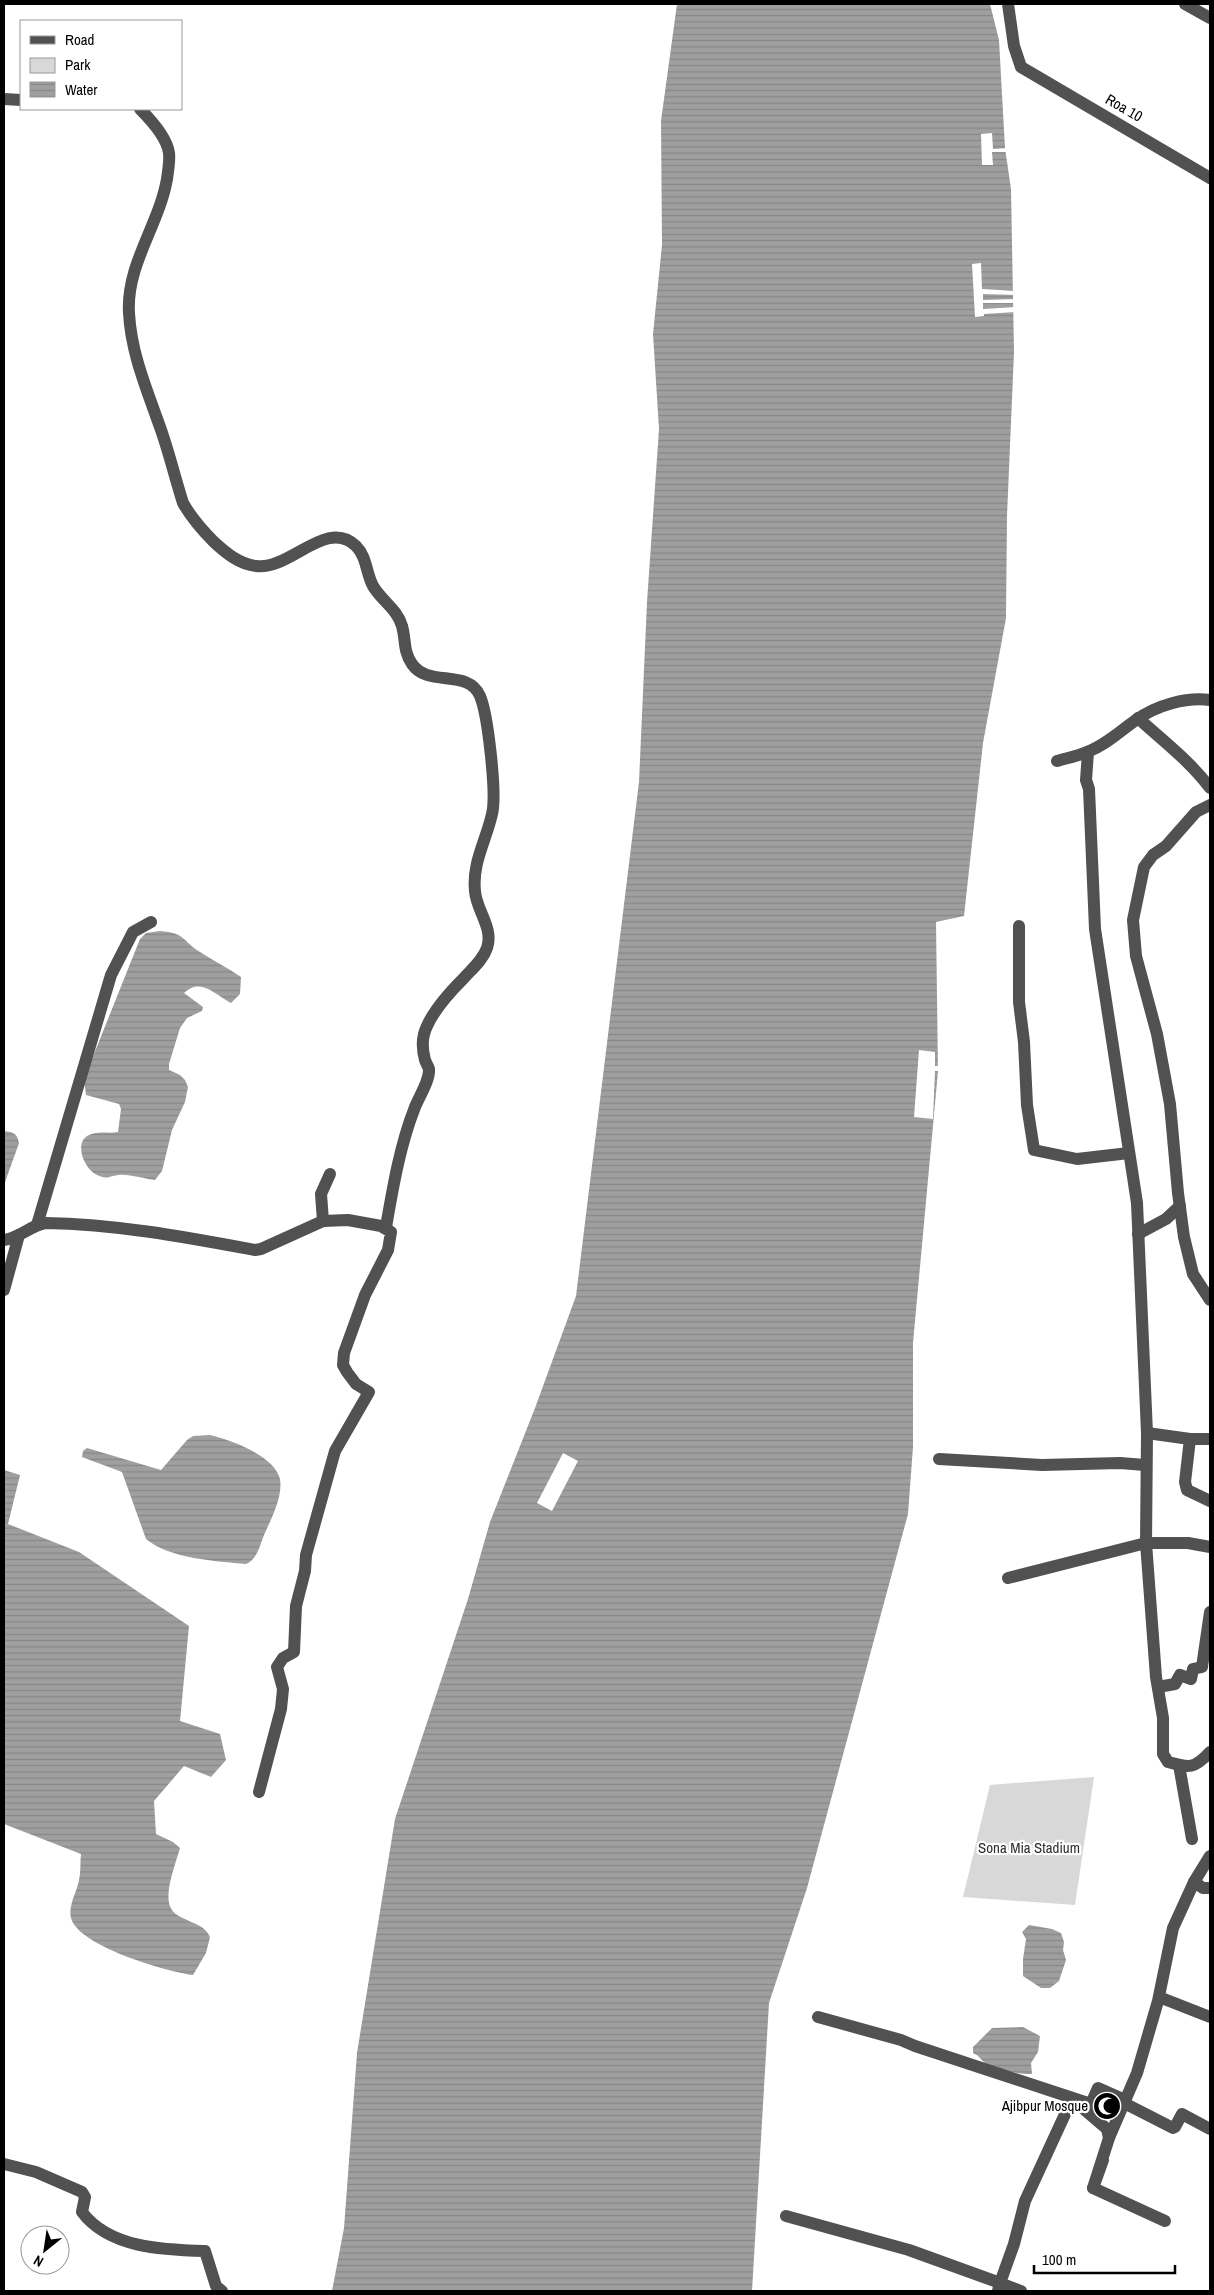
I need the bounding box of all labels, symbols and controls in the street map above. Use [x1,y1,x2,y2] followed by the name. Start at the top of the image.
[20,20,182,110] legend
[65,29,94,50] text: Road
[65,54,91,75] text: Park
[65,79,97,100] text: Water
[1102,89,1147,127] street label: Roa 10
[978,1837,1080,1858] park label: Sona Mia Stadium
[1092,2091,1122,2121] mosque icon: Ajibpur Mosque
[1001,2095,1088,2116] place label: Ajibpur Mosque
[20,2225,70,2275] north arrow
[1034,2242,1175,2274] scale bar
[1042,2249,1076,2270] text: 100 m
[30,2251,47,2271] text: N

